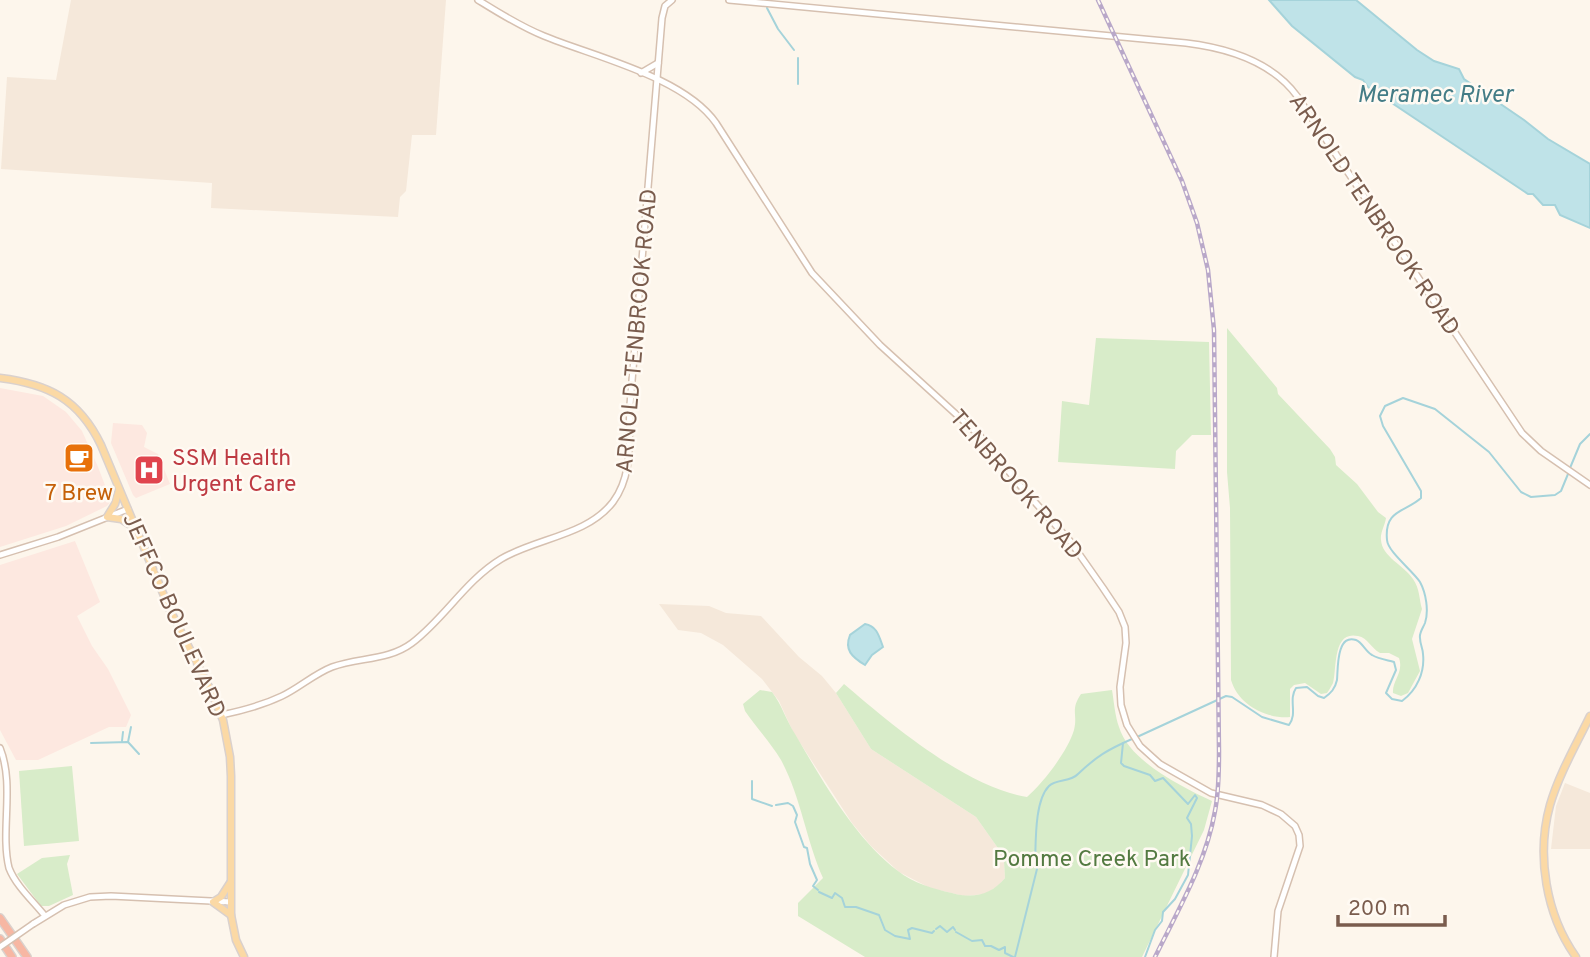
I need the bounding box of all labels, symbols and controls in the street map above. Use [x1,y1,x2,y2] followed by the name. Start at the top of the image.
[1357,81,1515,111] water label: Meramec River
[1281,89,1465,342] street label: ARNOLD TENBROOK ROAD
[612,188,665,475] street label: ARNOLD TENBROOK ROAD
[942,405,1088,567] street label: TENBROOK ROAD
[62,441,96,475] cafe icon: 7 Brew
[172,445,296,500] place label: SSM Health Urgent Care
[132,453,166,487] hospital icon: SSM Health Urgent Care
[45,480,113,509] place label: 7 Brew
[115,509,231,723] street label: JEFFCO BOULEVARD
[993,846,1191,875] park label: Pomme Creek Park
[1338,884,1445,928] scale bar
[1348,896,1410,923] text: 200 m

